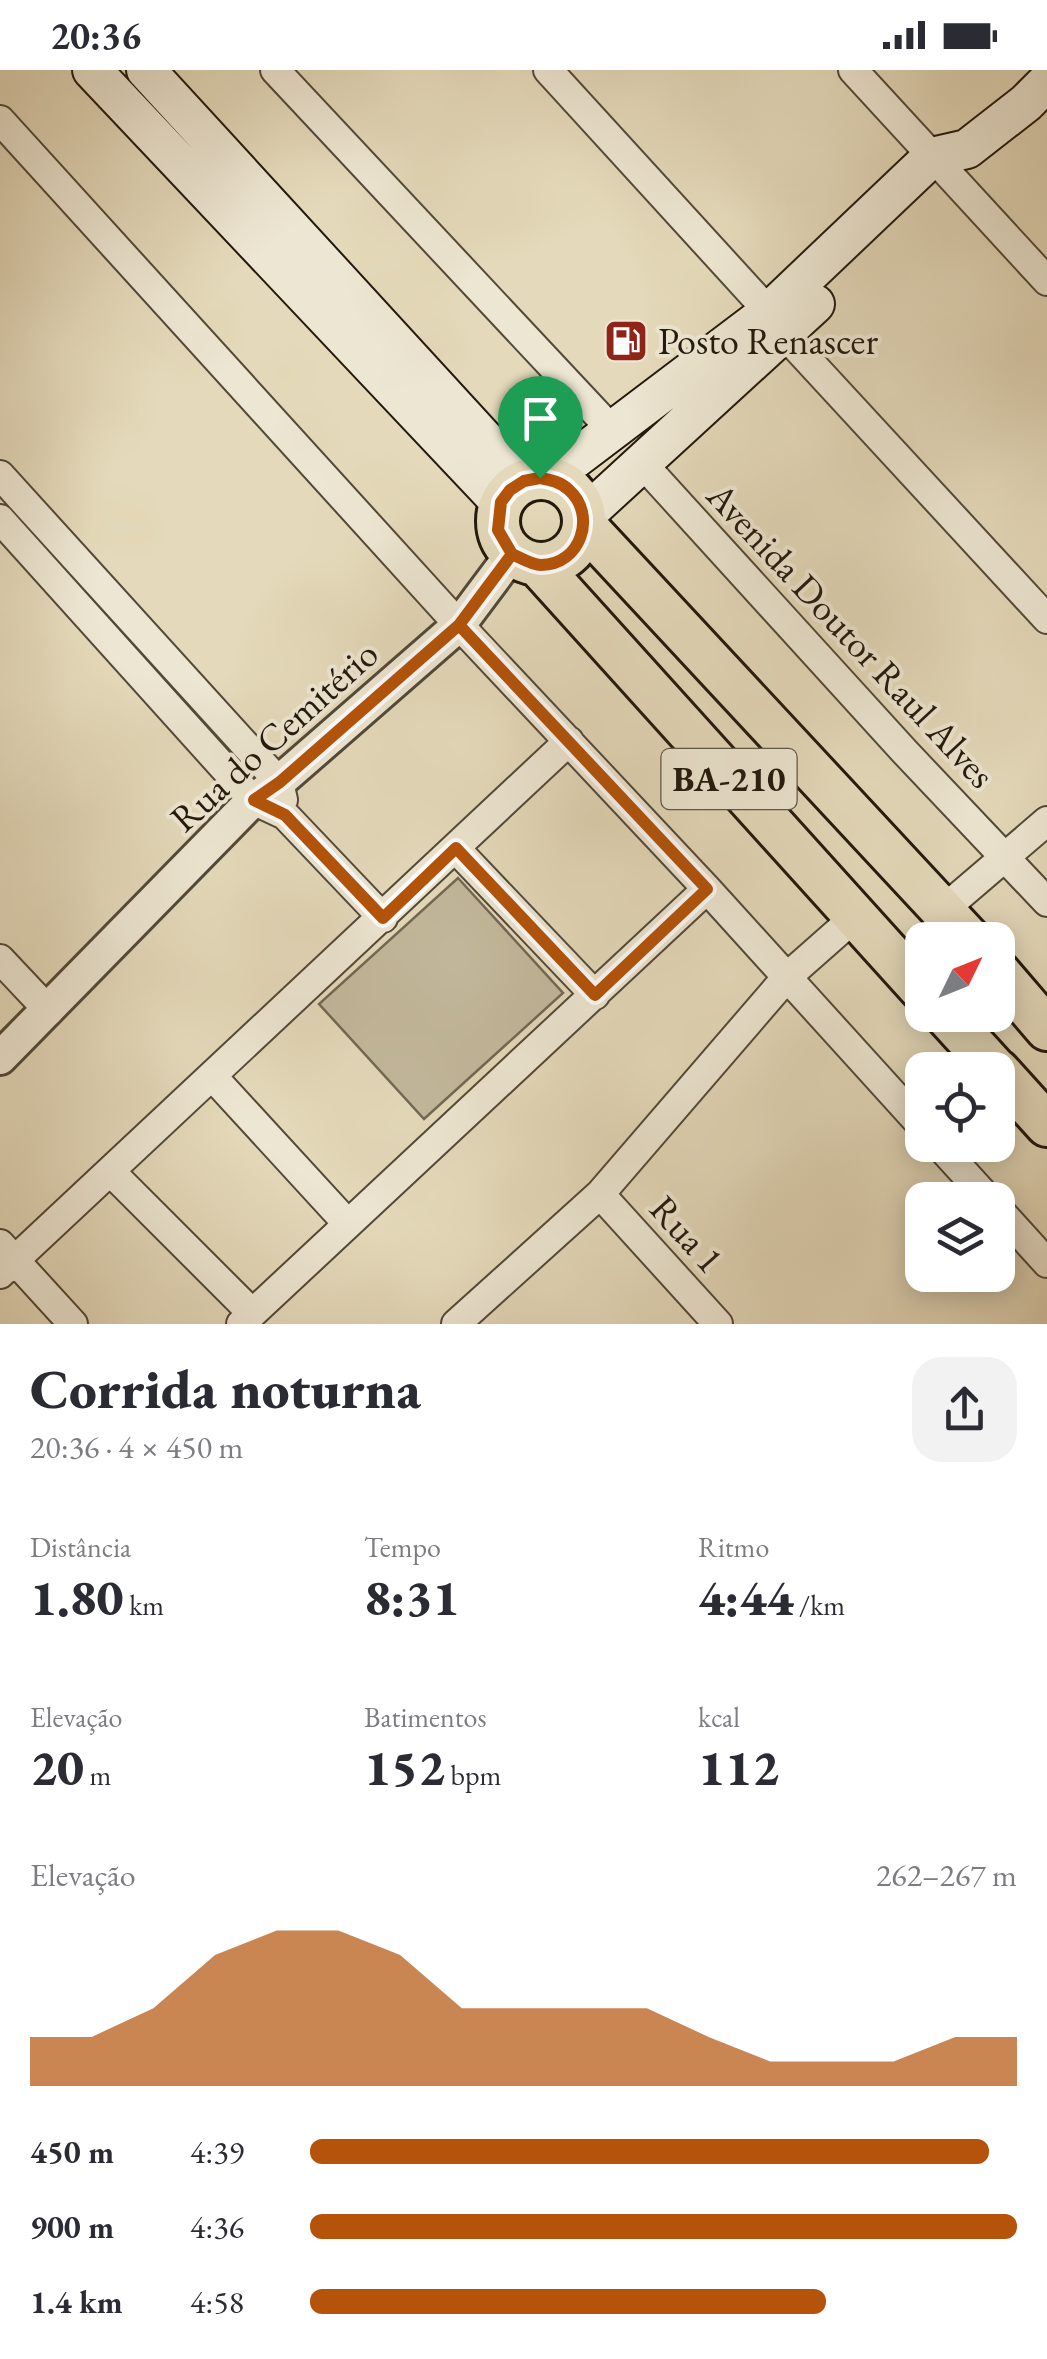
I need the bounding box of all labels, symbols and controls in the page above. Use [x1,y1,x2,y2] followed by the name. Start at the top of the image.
[50,11,141,60] text: 20:36
[658,316,878,365] place label: Posto Renascer
[603,318,649,364] fuel station icon: Posto Renascer
[498,376,583,479] pin
[513,391,568,446] icon: arrive
[696,470,1006,798] street label: Avenida Doutor Raul Alves
[159,629,388,842] street label: Rua do Cemitério
[662,749,796,809] road number: BA-210
[905,922,1015,1032] north arrow
[905,922,1015,1292] map controls
[905,1052,1015,1162] button: locate
[905,1182,1015,1292] button: layers
[640,1185,735,1283] street label: Rua 1
[30,1353,421,1424] text: Corrida noturna
[912,1357,1017,1462] button: share
[30,1426,243,1468] text: 20:36 · 4 × 450 m
[30,1529,131,1565] text: Distância
[364,1529,441,1565] text: Tempo
[698,1529,769,1565] text: Ritmo
[30,1565,124,1630] text: 1.80
[364,1565,459,1630] text: 8:31
[698,1565,793,1630] text: 4:44
[124,1587,164,1623] text: km
[793,1587,845,1623] text: /km
[30,1699,122,1735] text: Elevação
[364,1699,486,1735] text: Batimentos
[698,1699,740,1735] text: kcal
[30,1735,84,1800] text: 20
[364,1735,445,1800] text: 152
[698,1735,779,1800] text: 112
[84,1757,111,1793] text: m
[445,1757,501,1793] text: bpm
[30,1854,136,1896] text: Elevação
[876,1854,1017,1896] text: 262–267 m
[30,2131,114,2173] text: 450 m
[190,2131,244,2173] text: 4:39
[30,2206,114,2248] text: 900 m
[190,2206,244,2248] text: 4:36
[30,2281,123,2323] text: 1.4 km
[190,2281,244,2323] text: 4:58

